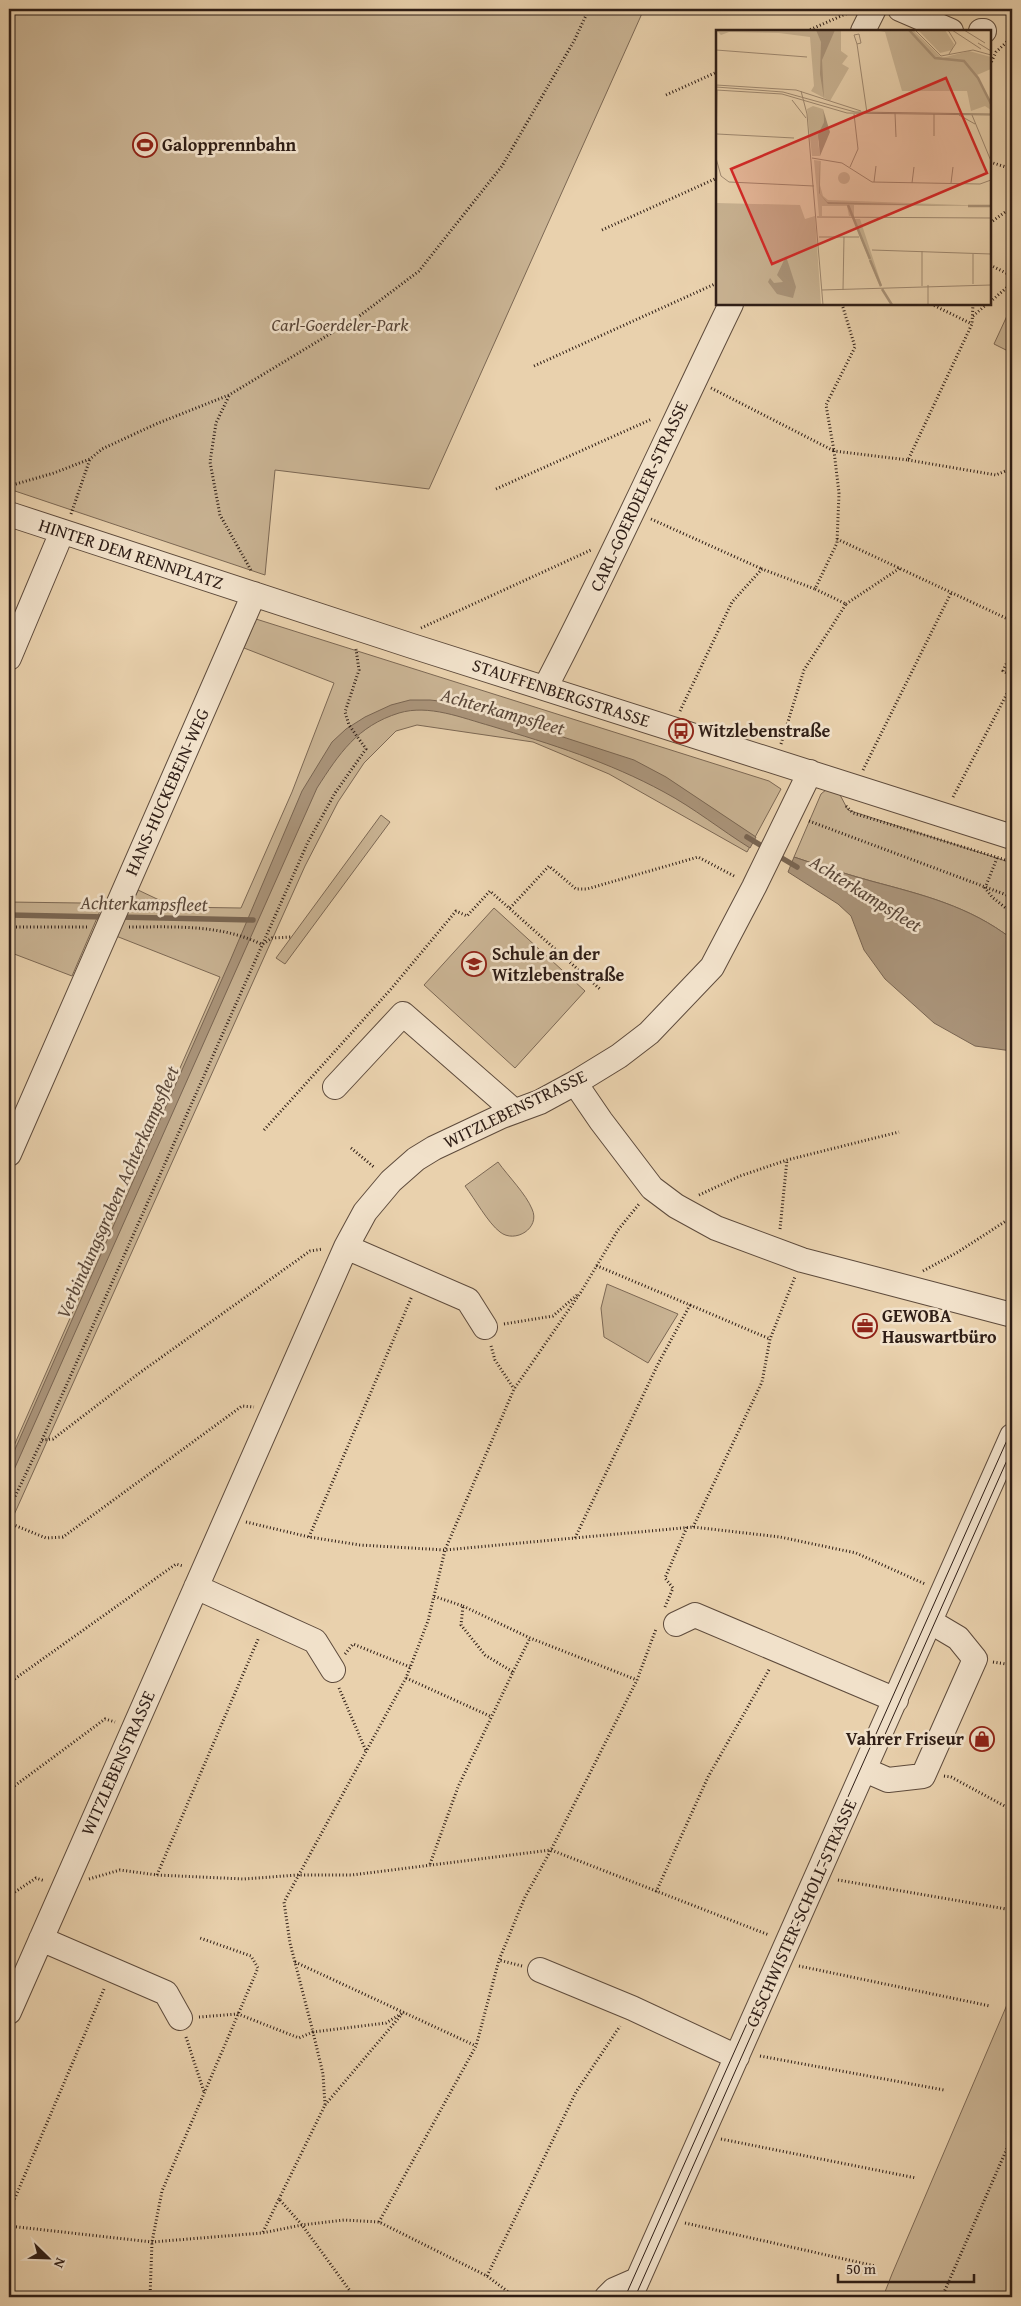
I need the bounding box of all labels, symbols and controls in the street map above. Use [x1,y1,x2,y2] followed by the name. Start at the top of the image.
[716,30,991,305] inset map
[162,131,297,158] place label: Galopprennbahn
[132,132,158,158] sports icon: Galopprennbahn
[271,311,409,338] park label: Carl-Goerdeler-Park
[582,396,695,596] street label: CARL-GOERDELER-STRASSE
[35,511,227,596] street label: HINTER DEM RENNPLATZ
[469,651,654,734] street label: STAUFFENBERGSTRASSE
[437,680,569,742] water label: Achterkampsfleet
[117,703,216,880] street label: HANS-HUCKEBEIN-WEG
[698,717,831,744] place label: Witzlebenstraße
[668,718,694,744] bus stop icon: Witzlebenstraße
[804,847,928,939] water label: Achterkampsfleet
[79,888,209,918] water label: Achterkampsfleet
[492,940,625,988] place label: Schule an der Witzlebenstraße
[461,951,487,977] school or university icon: Schule an der Witzlebenstraße
[48,1060,186,1323] water label: Verbindungsgraben Achterkampsfleet
[439,1062,591,1155] street label: WITZLEBENSTRASSE
[882,1302,997,1350] place label: GEWOBA Hauswartbüro
[852,1313,878,1339] office icon: GEWOBA Hauswartbüro
[73,1686,162,1840] street label: WITZLEBENSTRASSE
[846,1725,965,1752] place label: Vahrer Friseur
[969,1726,995,1752] shop icon: Vahrer Friseur
[738,1794,863,2031] street label: GESCHWISTER-SCHOLL-STRASSE
[22,2234,72,2284] north arrow
[838,2251,975,2283] scale bar
[49,2255,71,2272] text: N
[846,2258,877,2279] text: 50 m

